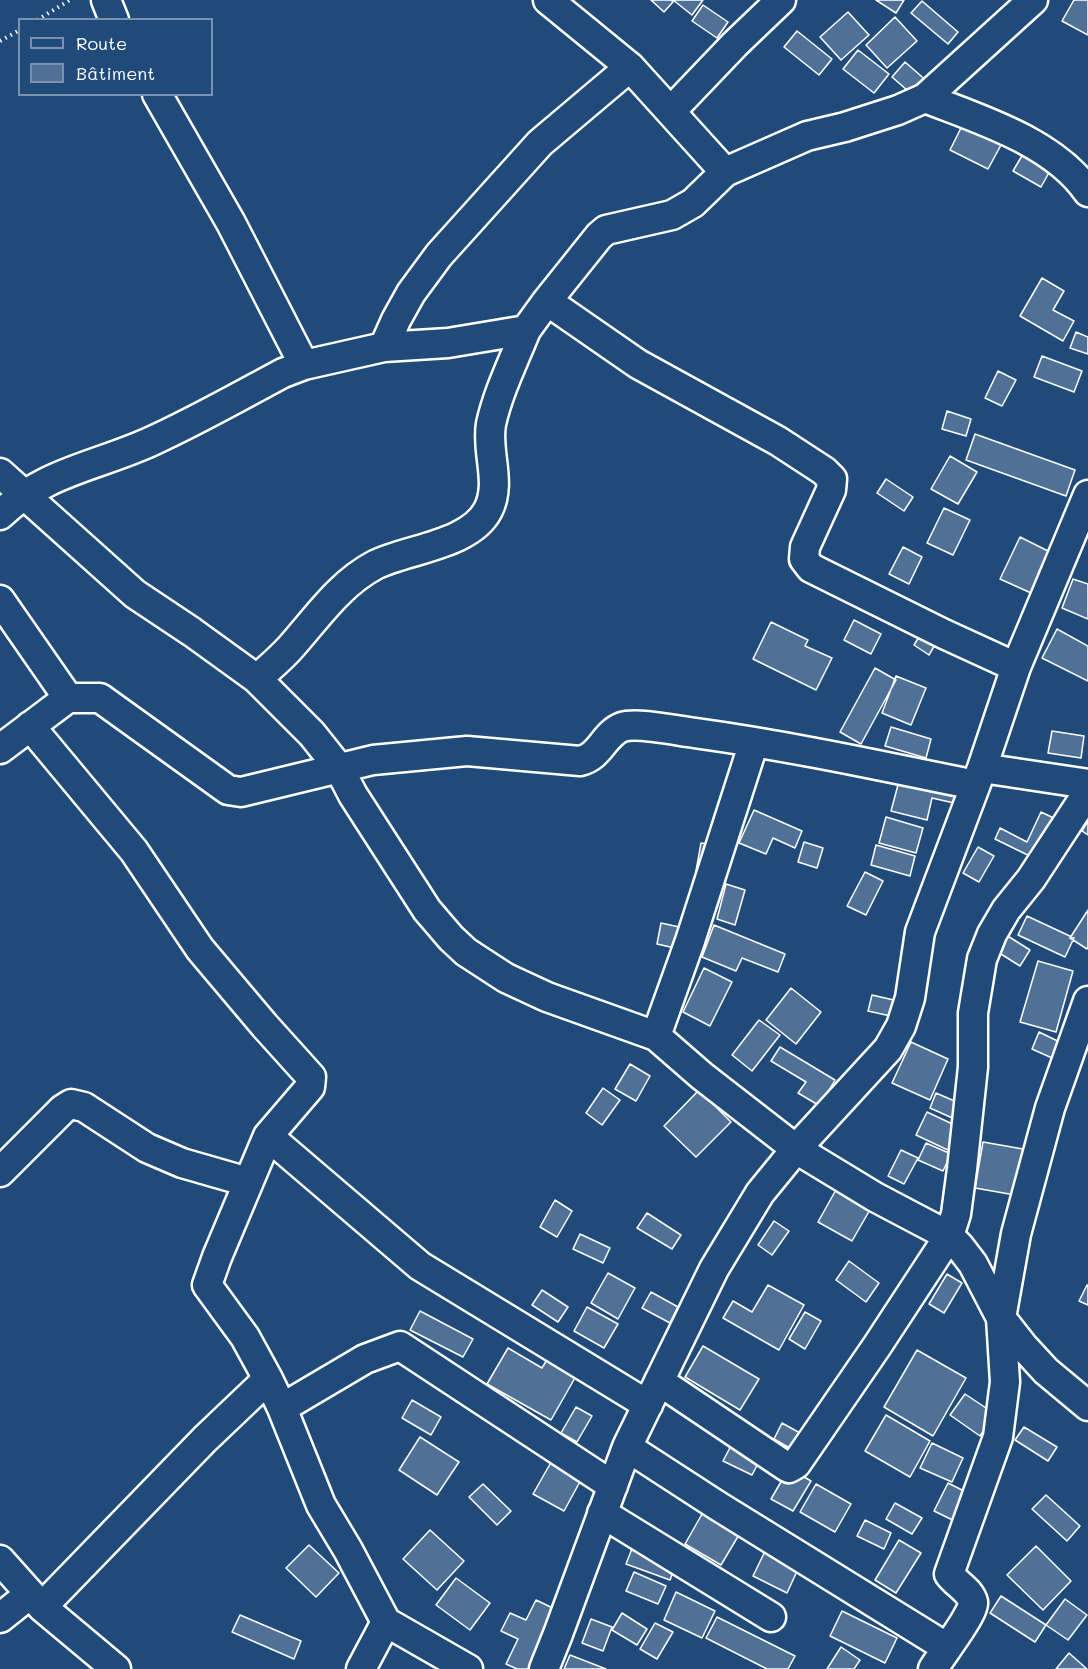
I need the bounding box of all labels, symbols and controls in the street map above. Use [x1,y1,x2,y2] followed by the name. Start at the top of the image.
[18,18,213,96] legend
[76,31,127,55] text: Route
[76,61,155,85] text: Bâtiment

